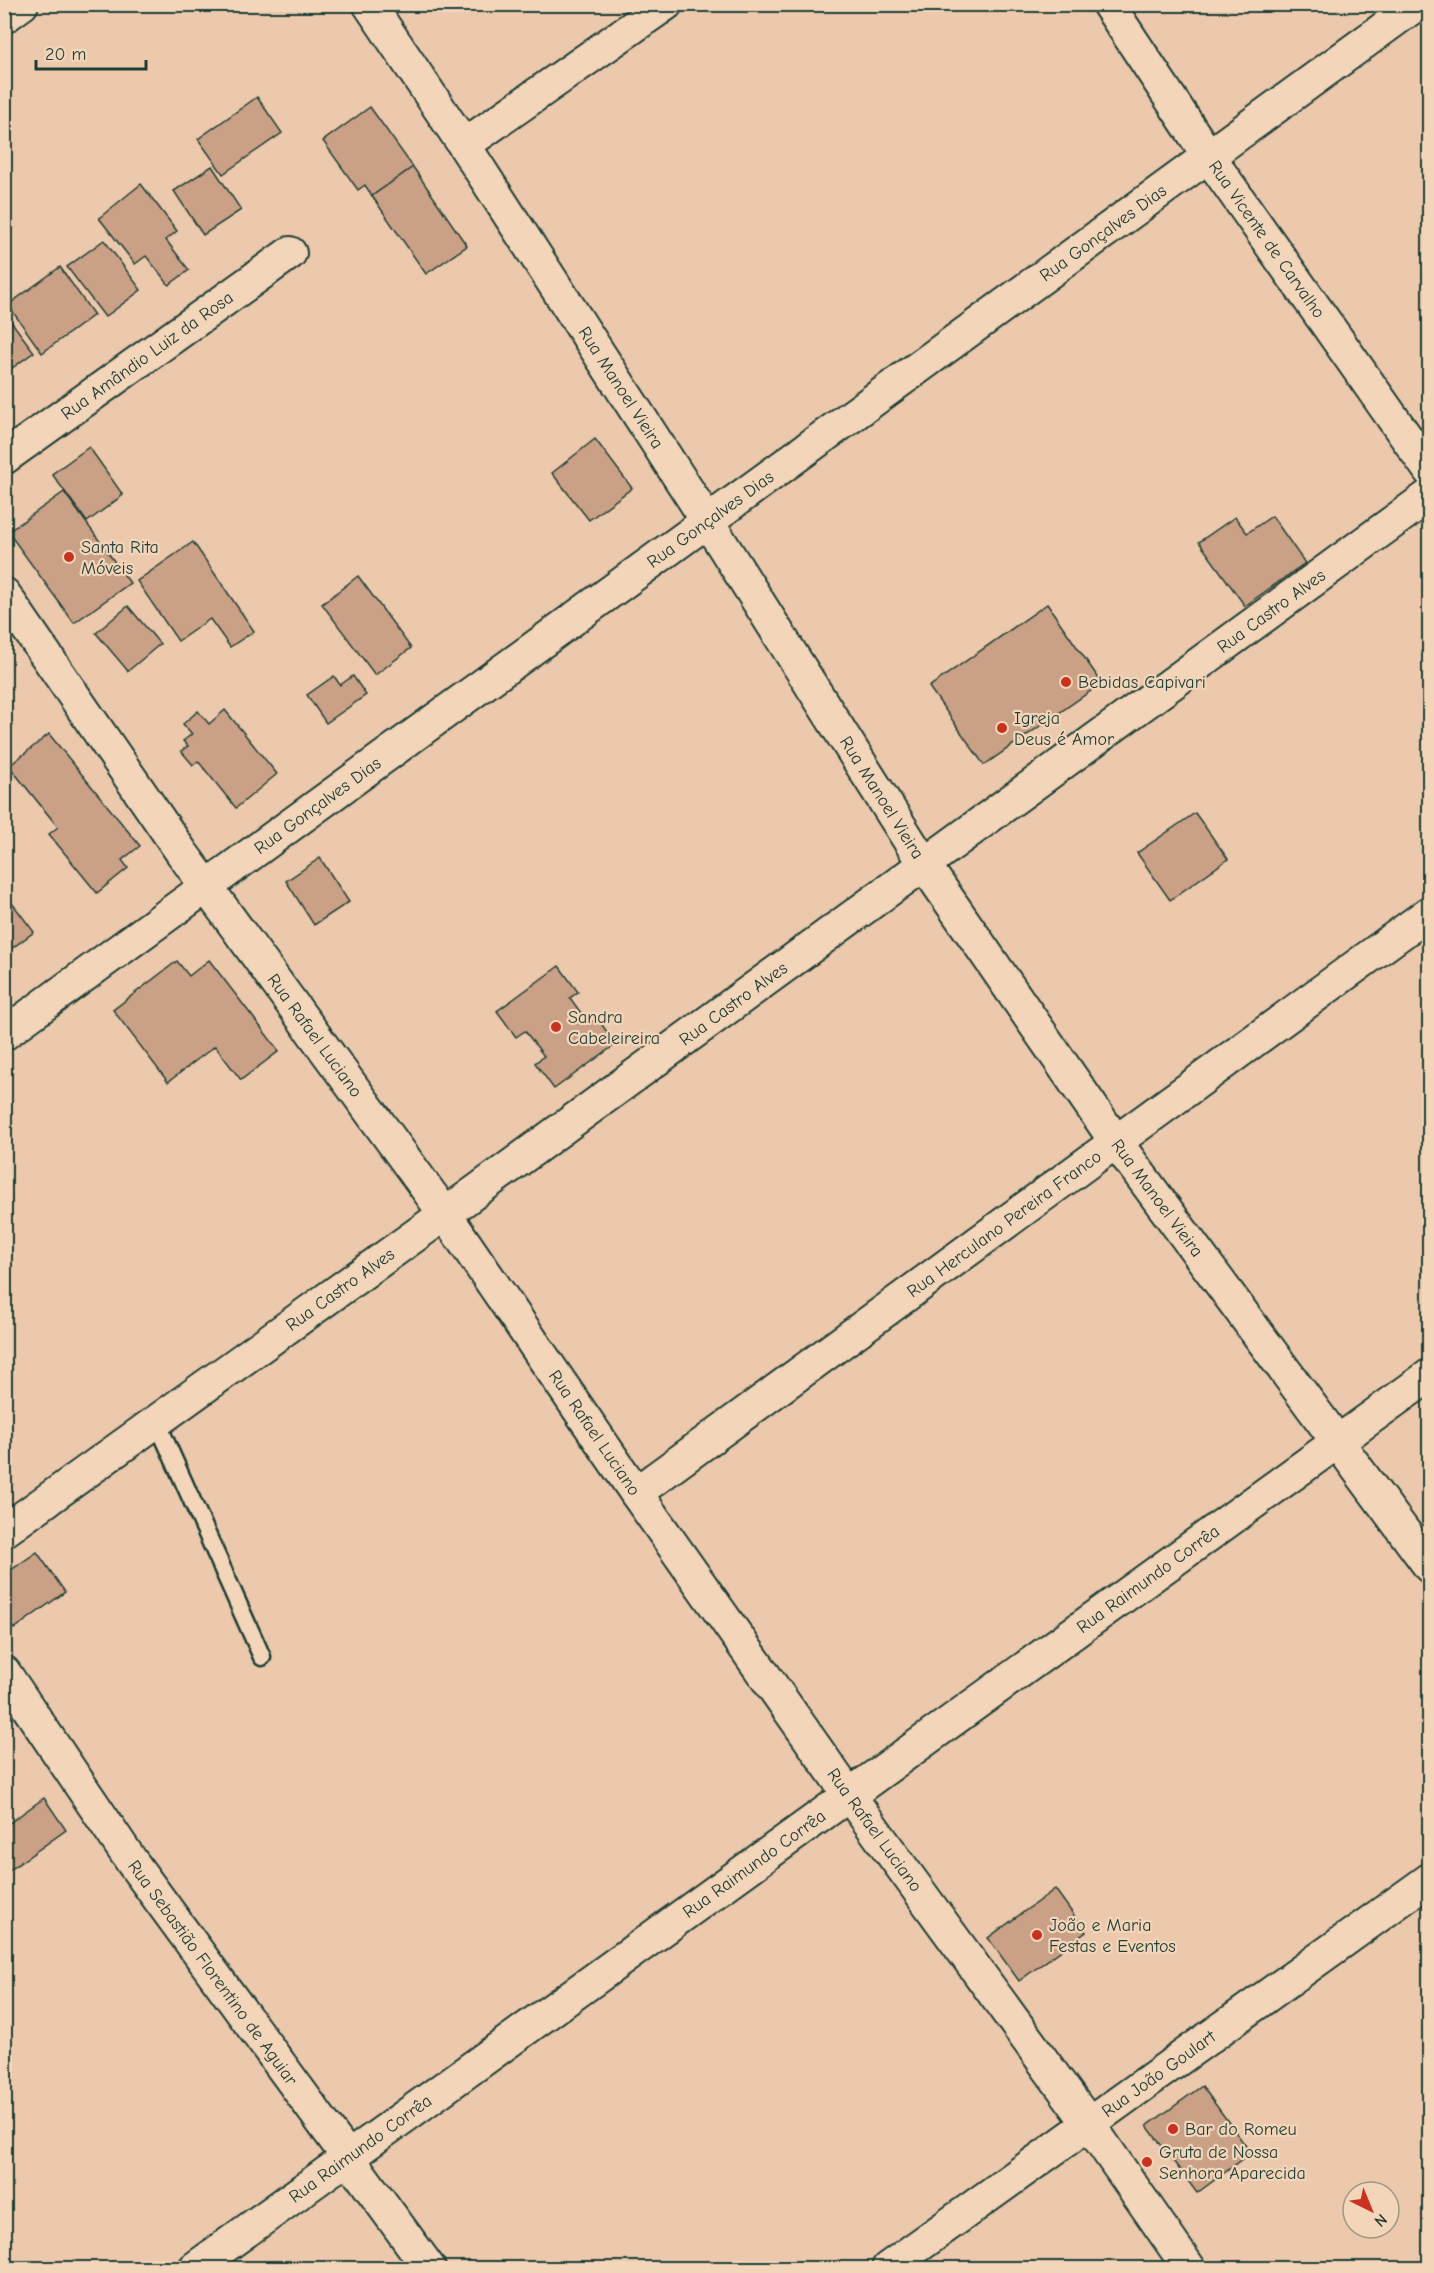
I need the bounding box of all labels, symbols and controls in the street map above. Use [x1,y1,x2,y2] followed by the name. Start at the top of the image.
[36,33,146,71] scale bar
[45,44,86,65] text: 20 m
[1204,157,1329,323] street label: Rua Vicente de Carvalho
[1036,180,1171,286] street label: Rua Gonçalves Dias
[57,287,237,425] street label: Rua Amândio Luiz da Rosa
[573,323,668,453] street label: Rua Manoel Vieira
[643,466,778,573] street label: Rua Gonçalves Dias
[81,537,159,579] place label: Santa Rita Móveis
[62,550,76,564] marker: Santa Rita Móveis
[1213,565,1330,658] street label: Rua Castro Alves
[1078,672,1206,693] place label: Bebidas Capivari
[1059,675,1073,689] marker: Bebidas Capivari
[1014,708,1115,750] place label: Igreja Deus é Amor
[995,721,1009,735] marker: Igreja Deus é Amor
[835,733,928,863] street label: Rua Manoel Vieira
[250,753,385,859] street label: Rua Gonçalves Dias
[675,958,792,1050] street label: Rua Castro Alves
[263,970,366,1102] street label: Rua Rafael Luciano
[568,1007,660,1049] place label: Sandra Cabeleireira
[549,1020,563,1034] marker: Sandra Cabeleireira
[1107,1135,1207,1261] street label: Rua Manoel Vieira
[903,1146,1106,1302] street label: Rua Herculano Pereira Franco
[282,1244,399,1336] street label: Rua Castro Alves
[544,1366,645,1500] street label: Rua Rafael Luciano
[1073,1521,1224,1638] street label: Rua Raimundo Corrêa
[822,1764,926,1896] street label: Rua Rafael Luciano
[679,1805,830,1923] street label: Rua Raimundo Corrêa
[123,1856,302,2090] street label: Rua Sebastião Florentino de Aguiar
[1049,1915,1176,1957] place label: João e Maria Festas e Eventos
[1030,1928,1044,1942] marker: João e Maria Festas e Eventos
[1098,2026,1220,2122] street label: Rua João Goulart
[285,2090,436,2207] street label: Rua Raimundo Corrêa
[1185,2119,1297,2140] place label: Bar do Romeu
[1166,2122,1180,2136] marker: Bar do Romeu
[1159,2142,1306,2184] place label: Gruta de Nossa Senhora Aparecida
[1140,2155,1154,2169] marker: Gruta de Nossa Senhora Aparecida
[1341,2180,1401,2240] north arrow
[1371,2210,1391,2230] text: N

